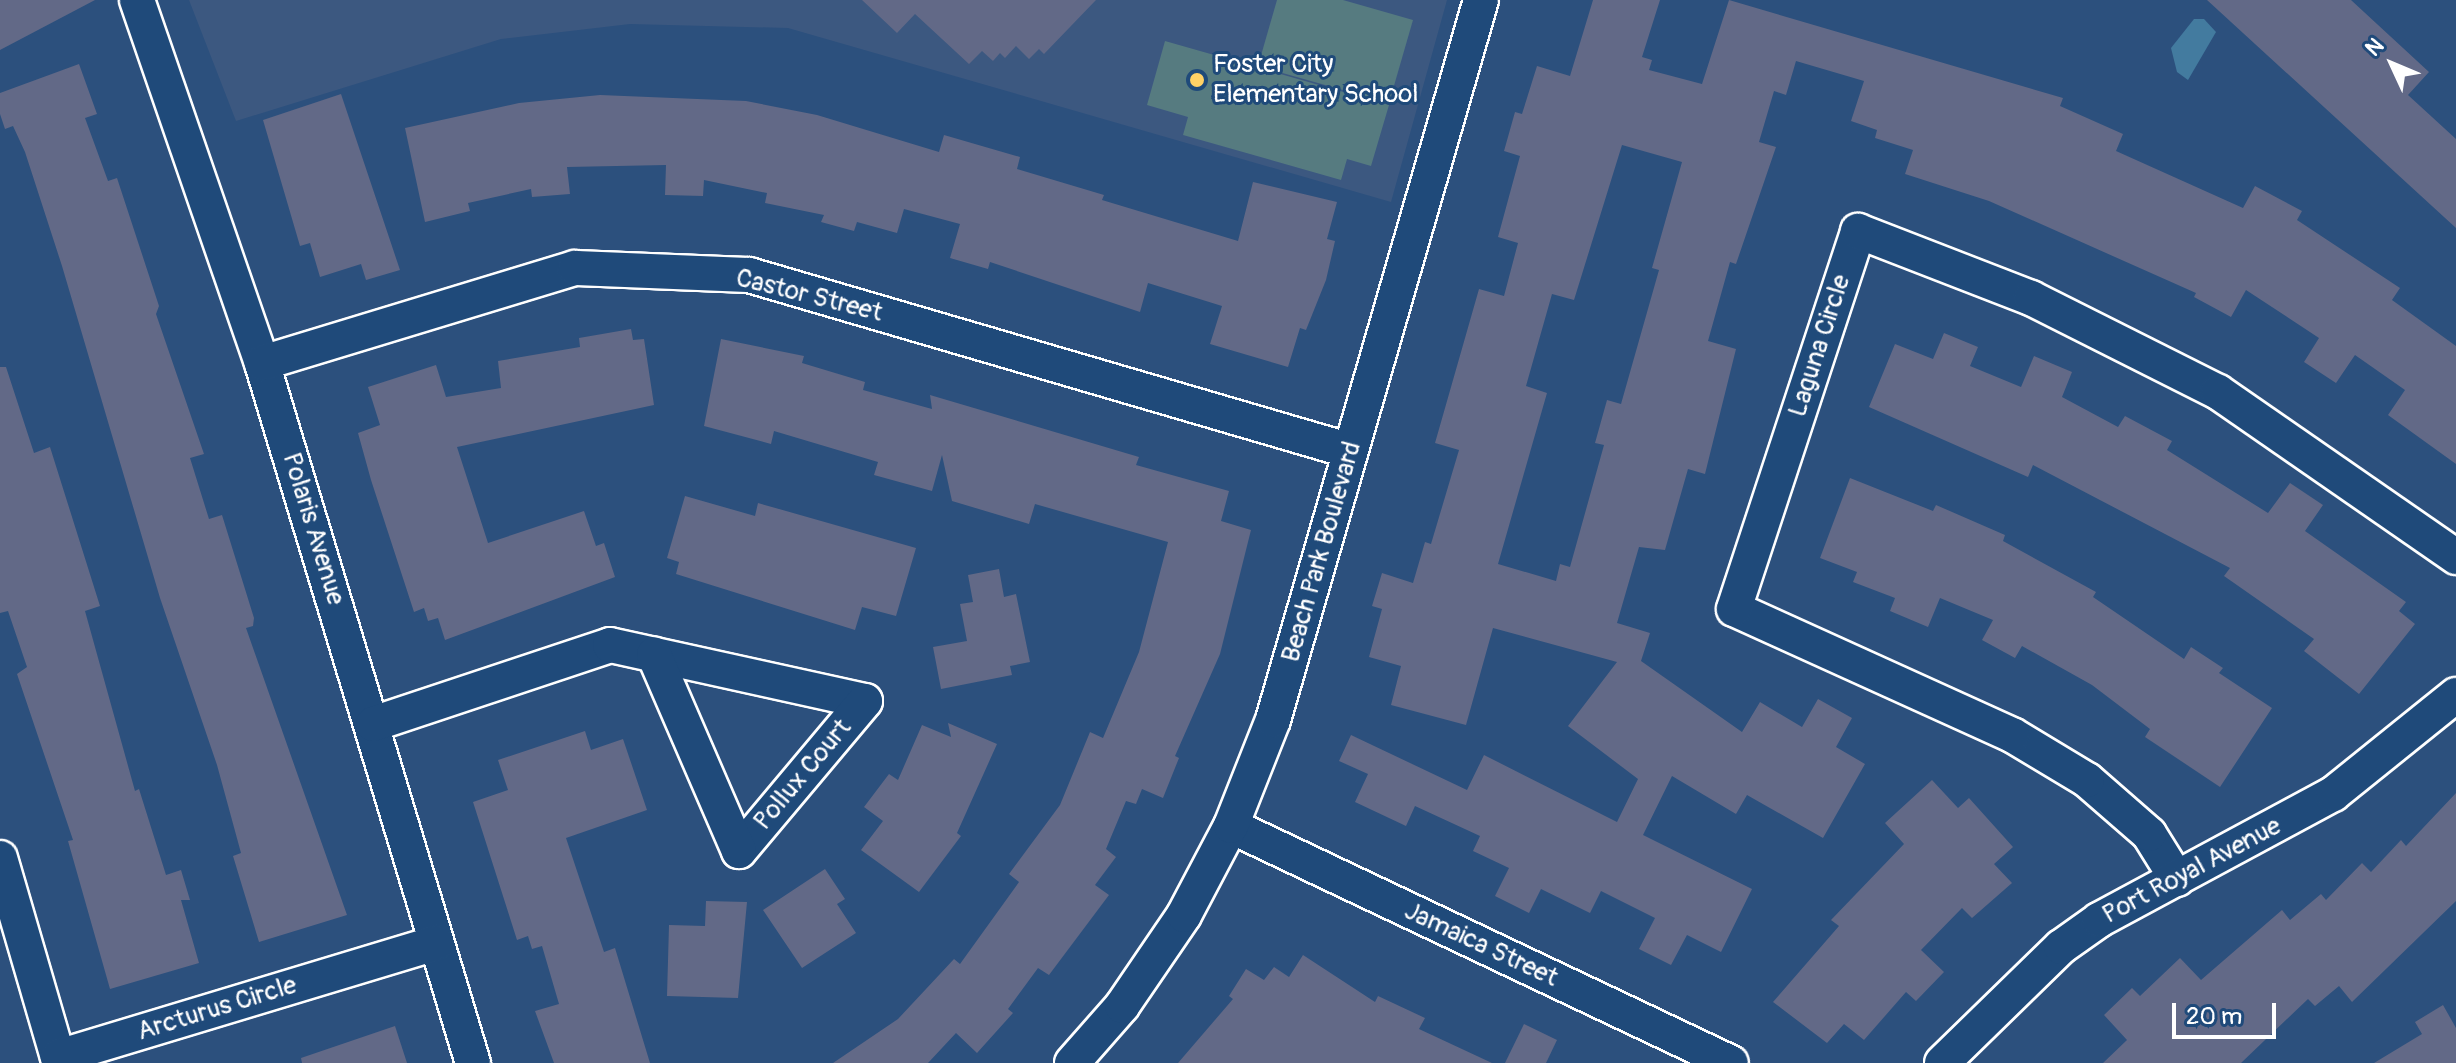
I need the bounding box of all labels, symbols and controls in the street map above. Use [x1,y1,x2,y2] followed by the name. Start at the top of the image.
[2352,24,2432,104] north arrow
[2359,32,2390,62] text: N
[1213,49,1418,110] place label: Foster City Elementary School
[1188,71,1206,89] marker: Foster City Elementary School
[733,263,885,329] street label: Castor Street
[1782,271,1858,421] street label: Laguna Circle
[1276,438,1368,666] street label: Beach Park Boulevard
[275,449,351,609] street label: Polaris Avenue
[748,713,858,837] street label: Pollux Court
[2097,811,2287,931] street label: Port Royal Avenue
[1399,896,1563,994] street label: Jamaica Street
[134,970,300,1048] street label: Arcturus Circle
[2176,987,2280,1037] scale bar
[2186,1002,2242,1031] text: 20 m

